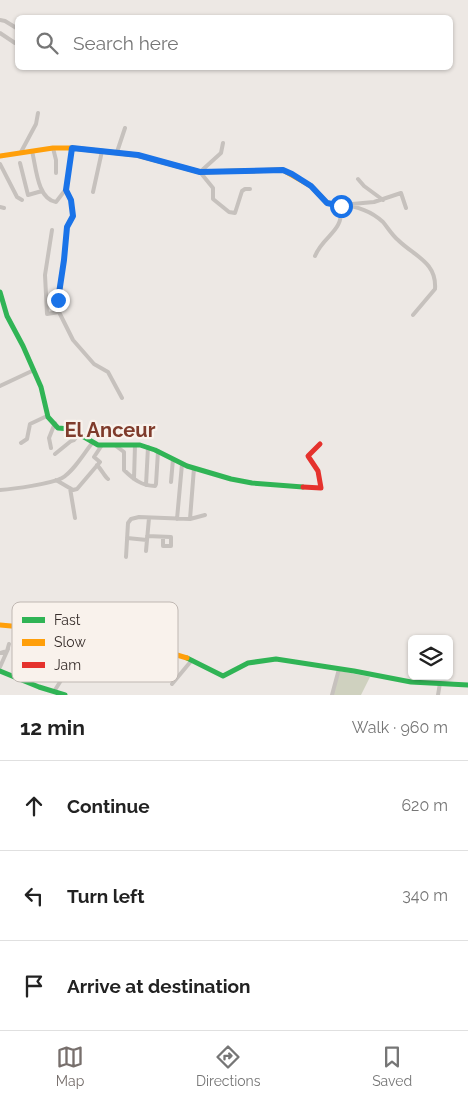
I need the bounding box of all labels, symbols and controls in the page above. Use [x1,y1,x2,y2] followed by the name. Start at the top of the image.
[15,15,453,70] search box
[33,29,61,57] icon: search
[73,32,179,54] text: Search here
[330,195,353,218] route start
[47,289,70,312] route end
[65,418,156,442] district label: El Anceur
[12,602,178,682] legend
[54,612,81,628] text: Fast
[54,634,86,650] text: Slow
[408,635,453,680] map controls
[408,635,453,680] button: layers
[54,657,81,673] text: Jam
[20,715,85,740] text: 12 min
[352,718,448,737] text: Walk · 960 m
[20,792,48,820] icon: ahead
[67,795,150,817] text: Continue
[401,796,448,815] text: 620 m
[20,882,48,910] icon: left
[67,885,144,907] text: Turn left
[402,886,448,905] text: 340 m
[20,972,48,1000] icon: arrive
[67,975,251,997] text: Arrive at destination
[56,1043,84,1089] tab: Map
[196,1043,261,1089] tab: Directions
[372,1043,412,1089] tab: Saved

